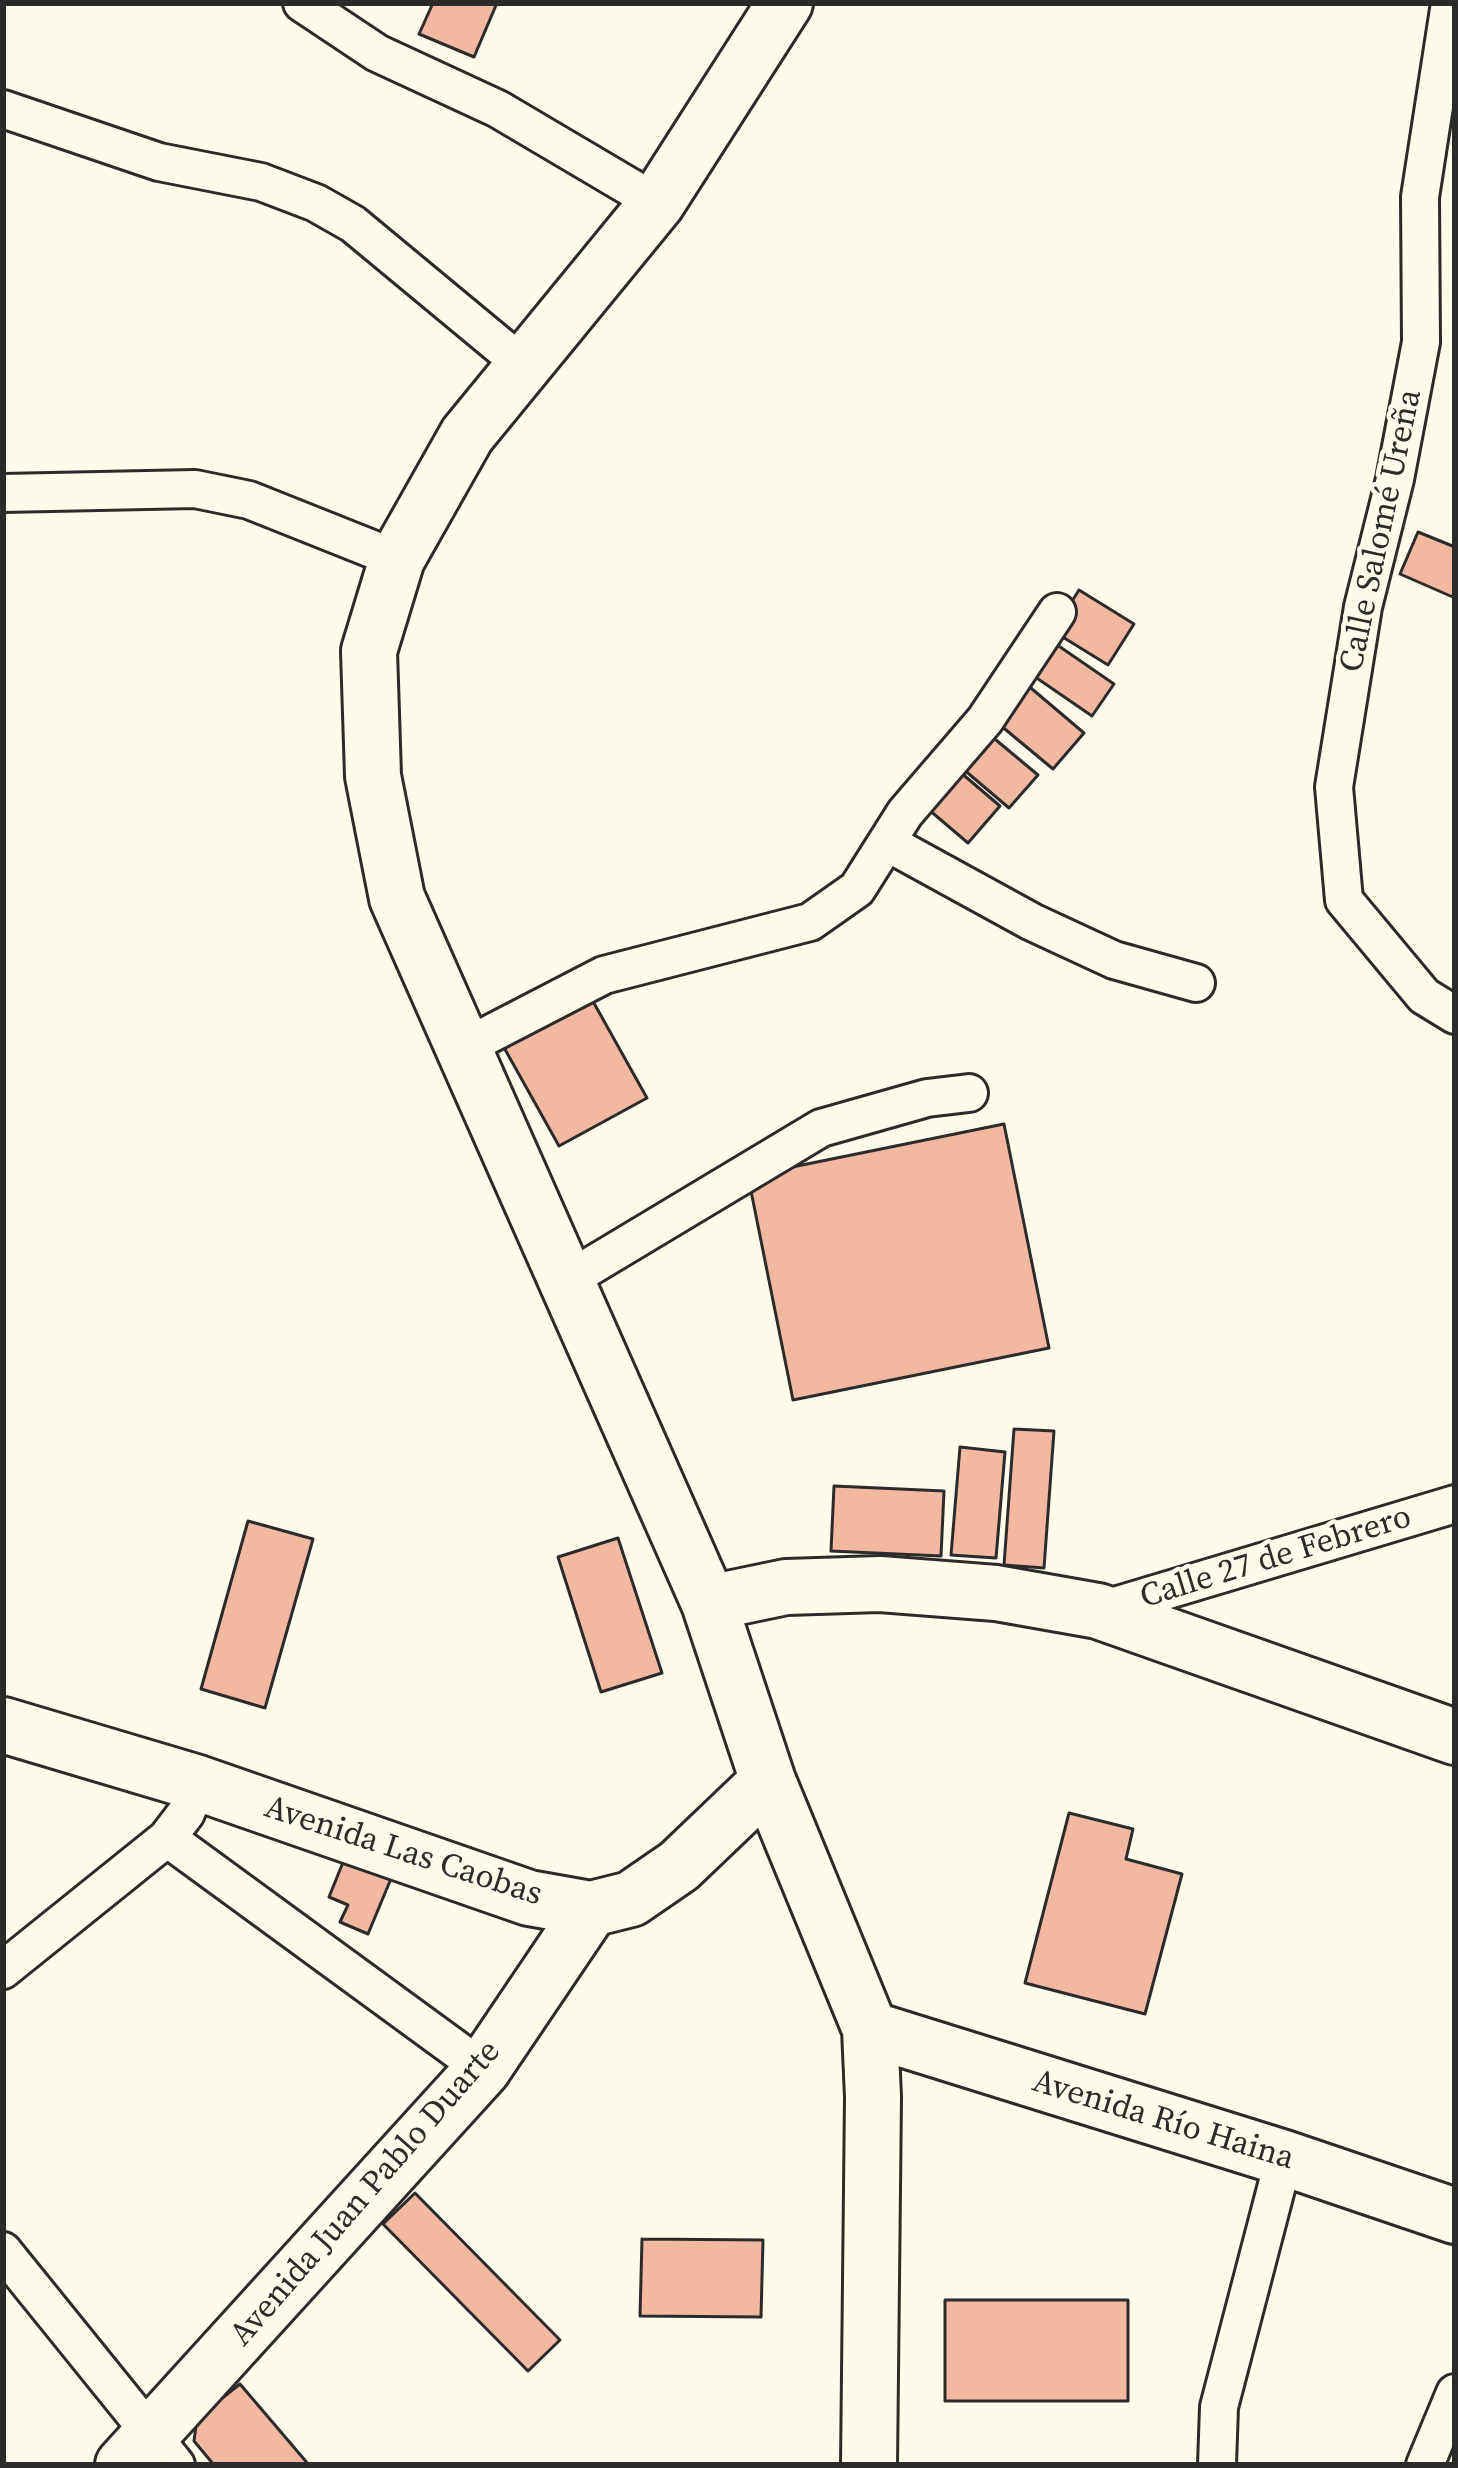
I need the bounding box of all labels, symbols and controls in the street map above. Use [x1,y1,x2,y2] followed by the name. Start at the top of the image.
[1333,386,1431,676] street label: Calle Salomé Ureña
[1136,1498,1416,1618] street label: Calle 27 de Febrero
[259,1788,547,1916] street label: Avenida Las Caobas
[222,2033,510,2355] street label: Avenida Juan Pablo Duarte
[1027,2062,1299,2180] street label: Avenida Río Haina

